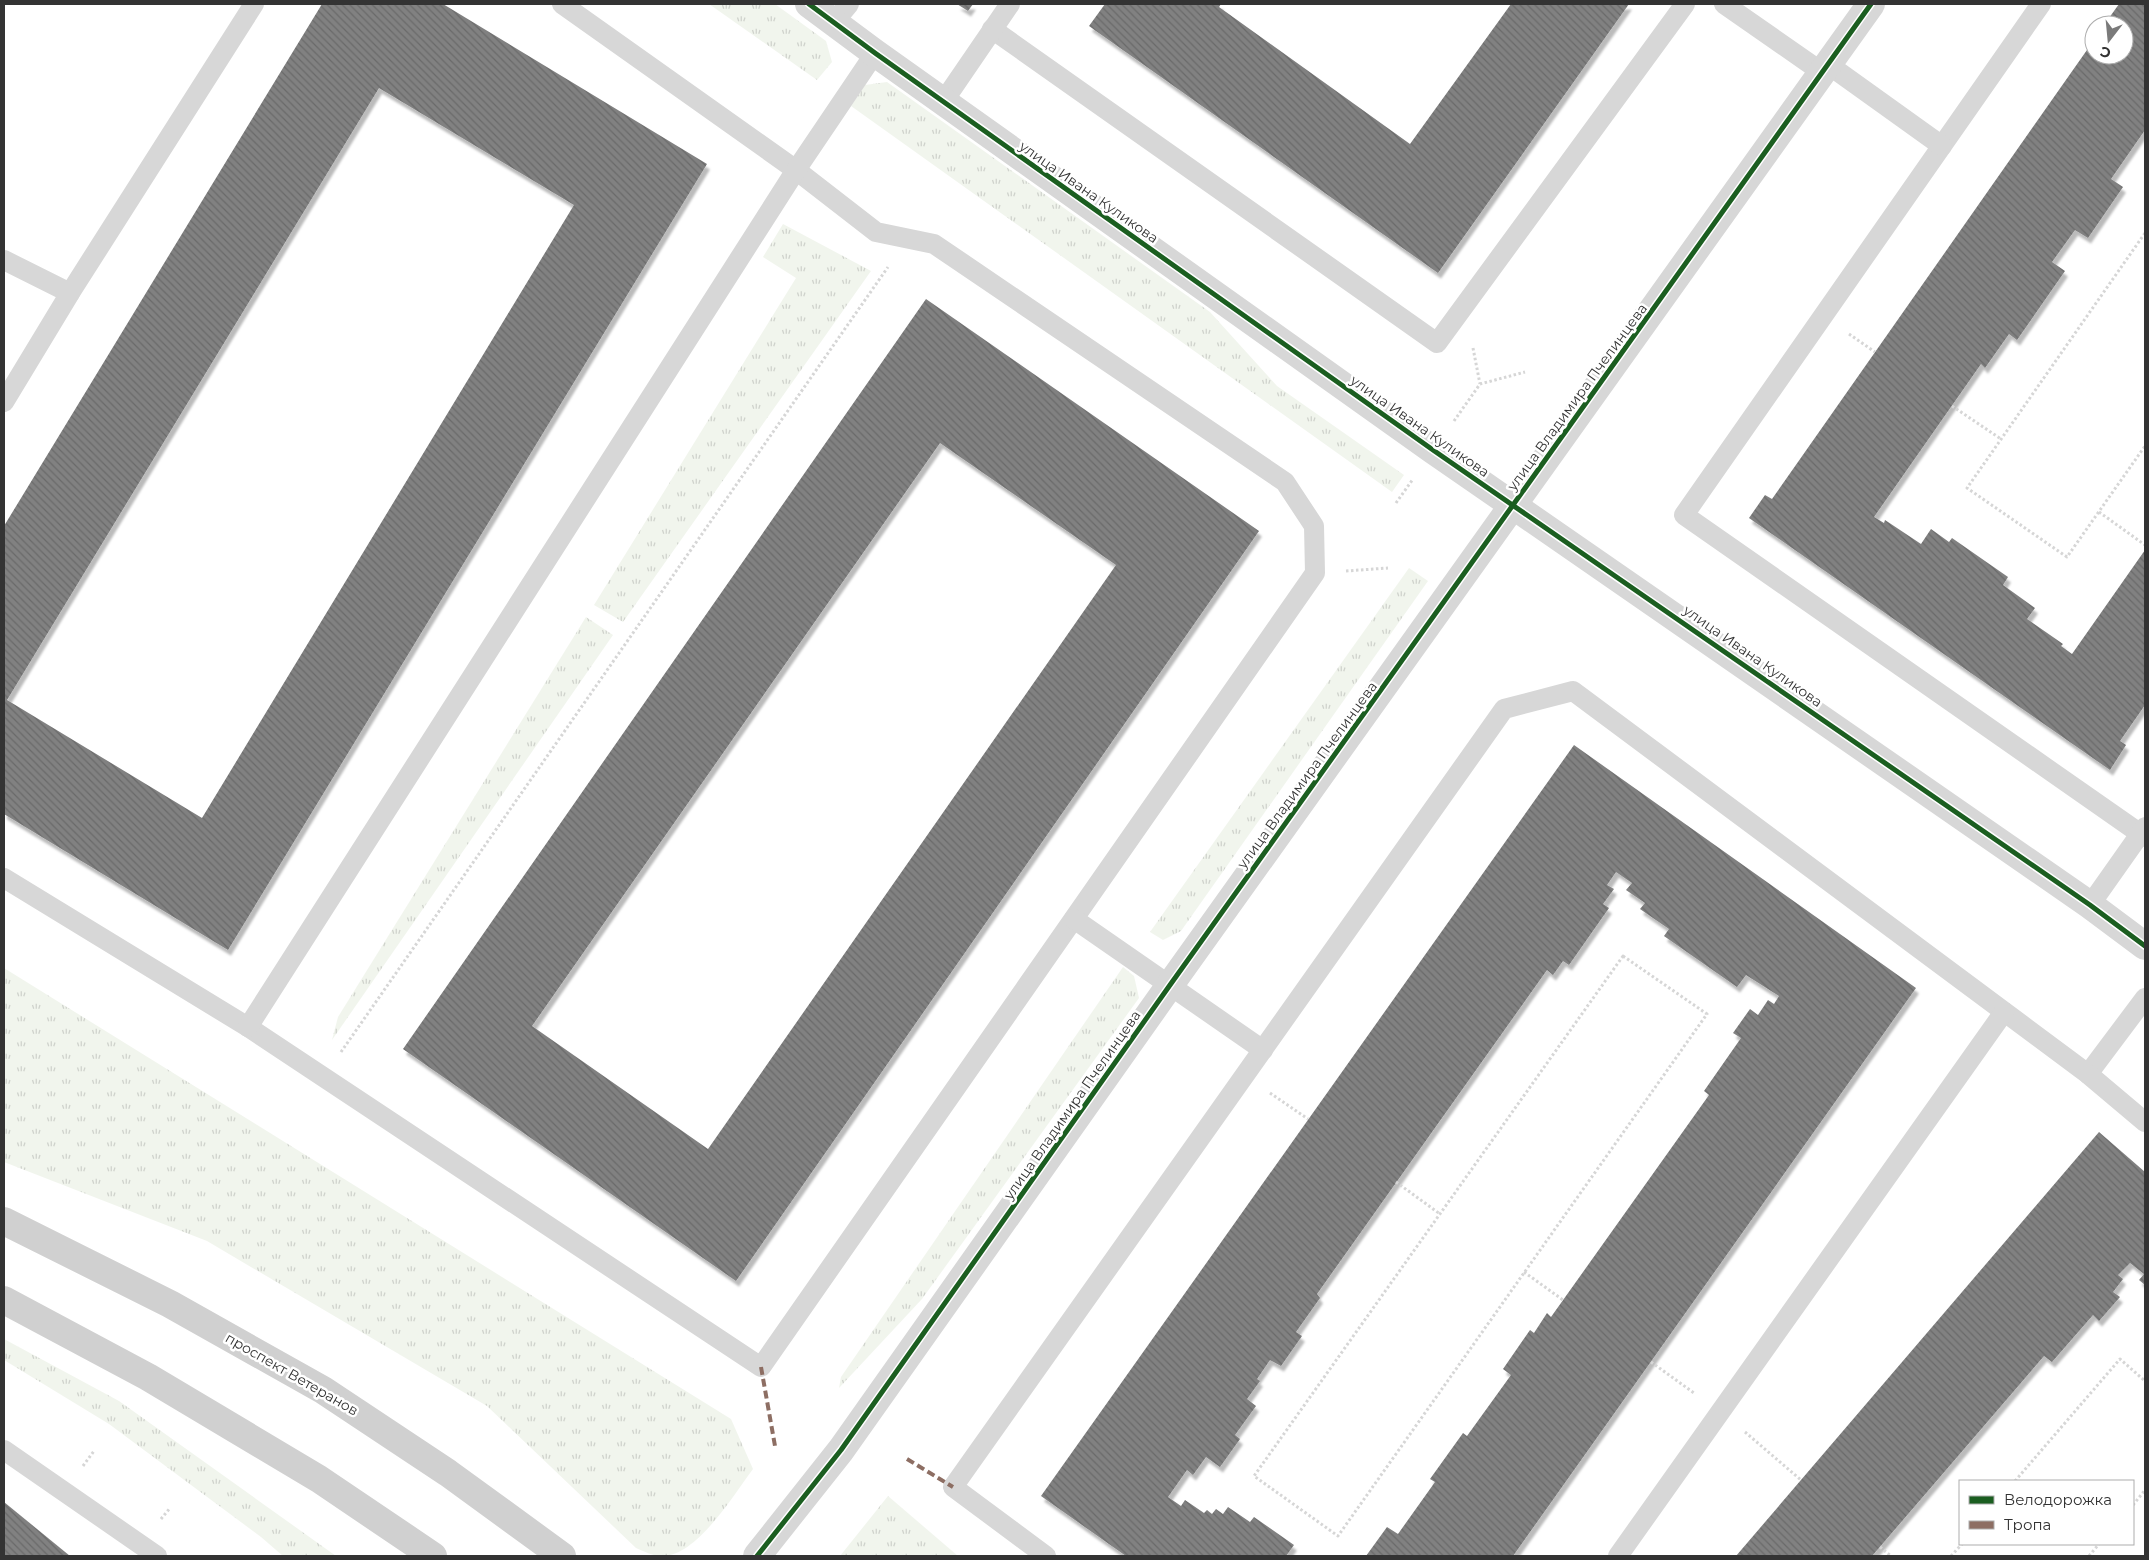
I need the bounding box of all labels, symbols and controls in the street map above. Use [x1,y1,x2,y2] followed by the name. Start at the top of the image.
[2084,15,2134,65] north arrow
[2098,42,2113,63] text: С
[1015,137,1162,247] street label: улица Ивана Куликова
[1502,300,1651,495] street label: улица Владимира Пчелинцева
[1346,371,1493,481] street label: улица Ивана Куликова
[1679,601,1826,711] street label: улица Ивана Куликова
[1232,678,1381,873] street label: улица Владимира Пчелинцева
[999,1007,1144,1204] street label: улица Владимира Пчелинцева
[222,1329,362,1419] street label: проспект Ветеранов
[1959,1480,2134,1545] legend
[2004,1490,2112,1509] text: Велодорожка
[2004,1515,2051,1534] text: Тропа

